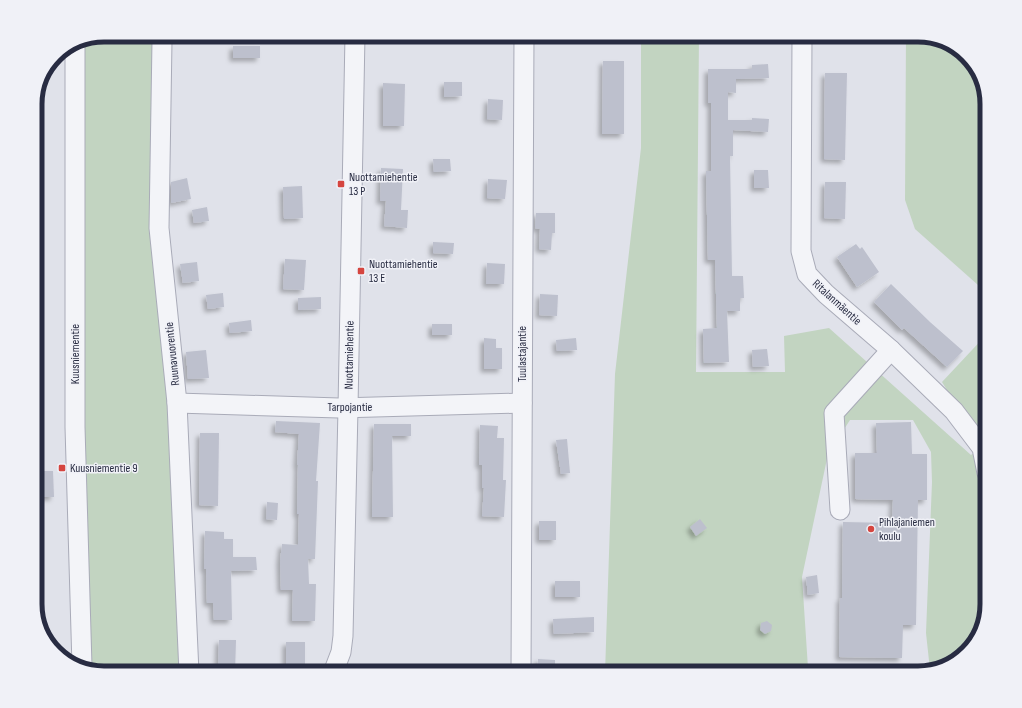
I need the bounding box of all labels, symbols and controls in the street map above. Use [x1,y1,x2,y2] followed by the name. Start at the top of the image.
[349,170,418,199] place label: Nuottamiehentie 13 P
[336,179,346,189] marker: Nuottamiehentie 13 P
[369,257,438,286] place label: Nuottamiehentie 13 E
[356,266,366,276] marker: Nuottamiehentie 13 E
[809,276,865,328] street label: Ritalanmäentie
[341,320,358,389] street label: Nuottamiehentie
[162,321,183,387] street label: Ruunavuorentie
[68,324,83,384] street label: Kuusniementie
[515,326,530,382] street label: Tuulastajantie
[328,400,373,415] street label: Tarpojantie
[70,461,138,476] place label: Kuusniementie 9
[57,463,67,473] marker: Kuusniementie 9
[879,515,935,544] place label: Pihlajaniemen koulu
[866,524,876,534] marker: Pihlajaniemen koulu

